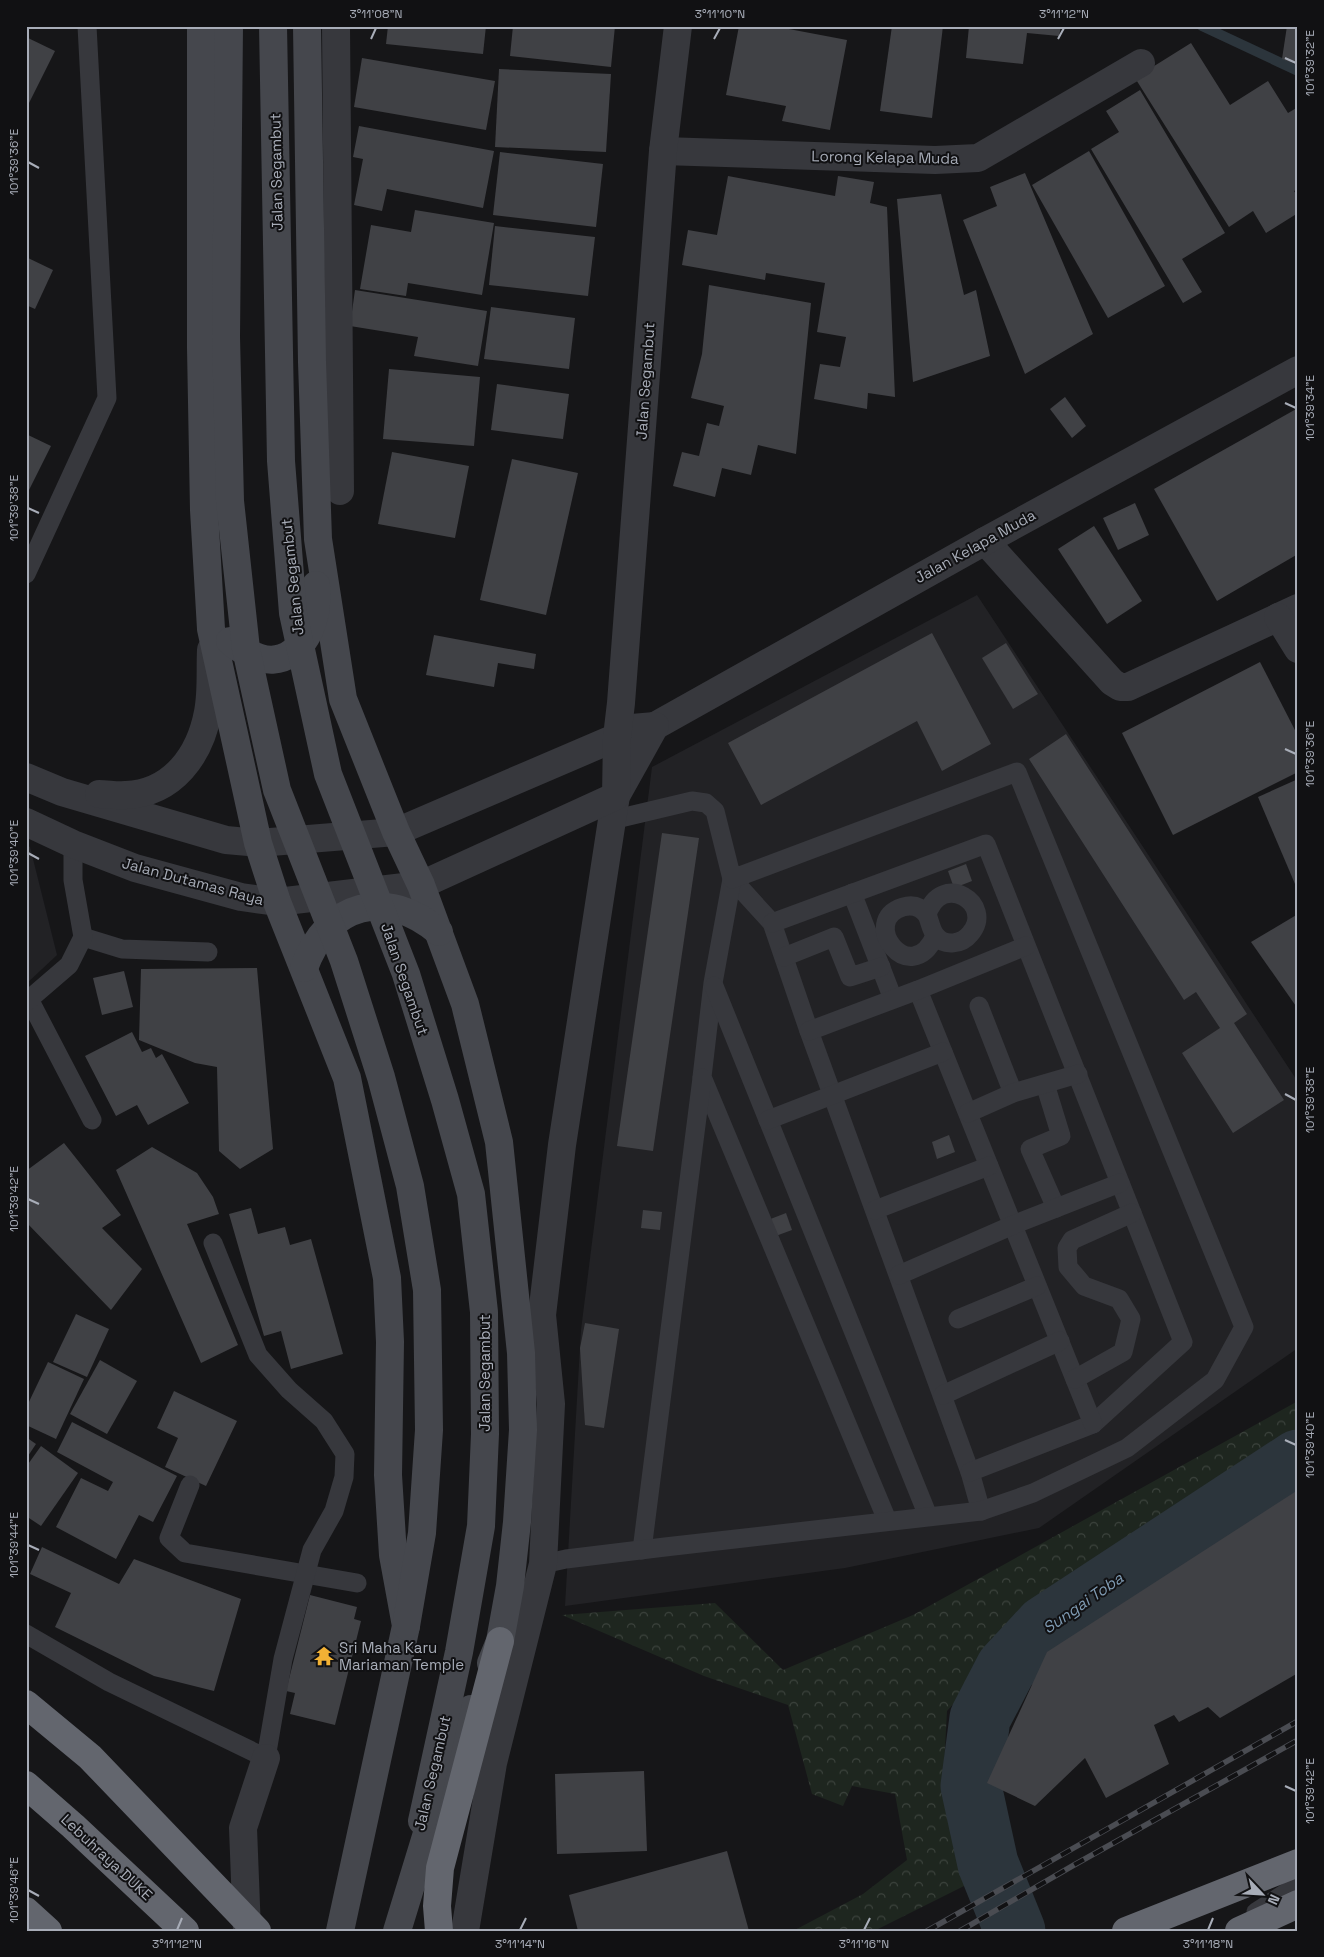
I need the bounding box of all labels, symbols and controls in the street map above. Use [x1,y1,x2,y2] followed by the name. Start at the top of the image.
[349,6,403,22] text: 3°11'08"N
[695,6,745,22] text: 3°11'10"N
[1039,6,1089,22] text: 3°11'12"N
[1302,30,1318,96] text: 101°39'32"E
[265,113,287,231] street label: Jalan Segambut
[6,129,22,195] text: 101°39'36"E
[811,146,959,168] street label: Lorong Kelapa Muda
[631,322,659,440] street label: Jalan Segambut
[1302,375,1318,441] text: 101°39'34"E
[6,475,22,541] text: 101°39'38"E
[911,505,1039,587] street label: Jalan Kelapa Muda
[276,518,308,636] street label: Jalan Segambut
[1302,721,1318,787] text: 101°39'36"E
[6,820,22,886] text: 101°39'40"E
[120,853,266,909] street label: Jalan Dutamas Raya
[377,920,433,1038] street label: Jalan Segambut
[1302,1067,1318,1133] text: 101°39'38"E
[6,1166,22,1232] text: 101°39'42"E
[475,1314,494,1432] street label: Jalan Segambut
[1302,1412,1318,1478] text: 101°39'40"E
[6,1512,22,1578] text: 101°39'44"E
[1039,1567,1128,1638] water label: Sungai Toba
[339,1638,464,1674] place label: Sri Maha Karu Mariaman Temple
[313,1645,335,1667] temple icon: Sri Maha Karu Mariaman Temple
[410,1714,454,1832] street label: Jalan Segambut
[1302,1758,1318,1824] text: 101°39'42"E
[57,1810,157,1904] street label: Lebuhraya DUKE
[6,1857,22,1923] text: 101°39'46"E
[1236,1870,1286,1920] north arrow
[1264,1891,1284,1908] text: N
[152,1936,202,1952] text: 3°11'12"N
[495,1936,545,1952] text: 3°11'14"N
[839,1936,889,1952] text: 3°11'16"N
[1183,1936,1233,1952] text: 3°11'18"N

